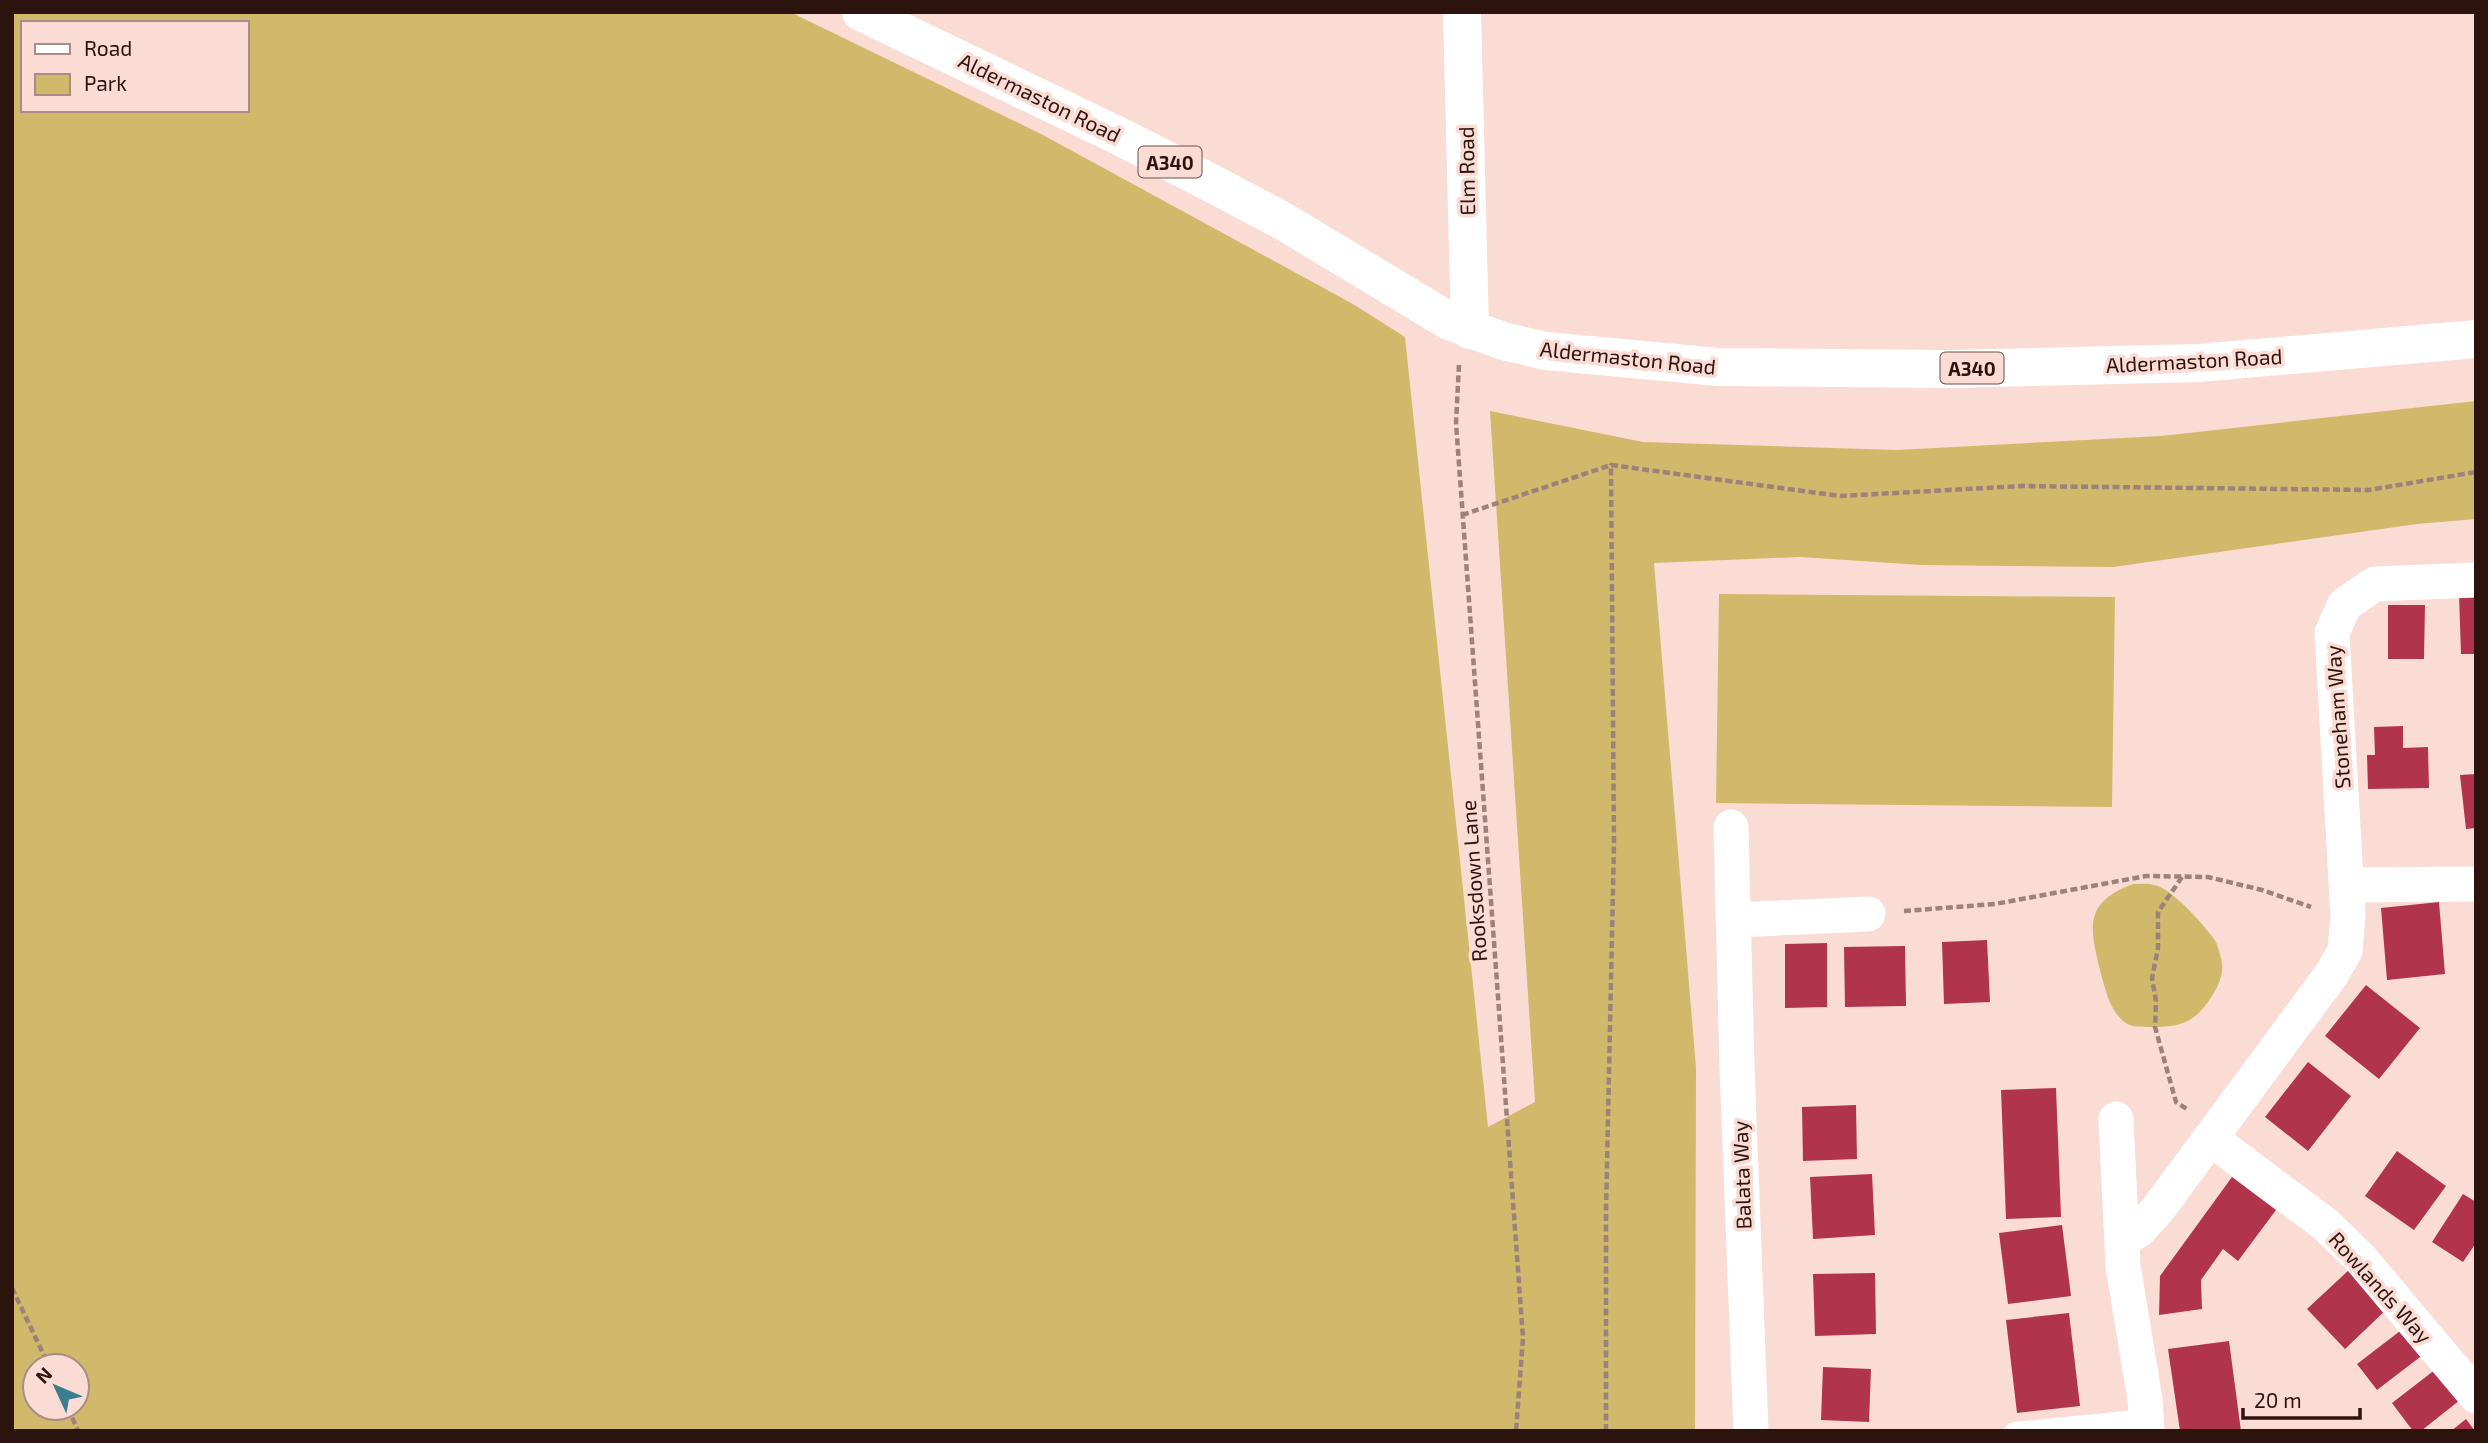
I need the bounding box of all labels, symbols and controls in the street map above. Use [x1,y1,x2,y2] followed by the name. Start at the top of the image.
[21,21,248,112] legend
[84,35,132,60] text: Road
[955,47,1125,147] street label: Aldermaston Road
[84,70,127,95] text: Park
[1453,126,1479,216] street label: Elm Road
[1138,146,1202,178] road number: A340
[1539,335,1717,379] street label: Aldermaston Road
[2105,343,2283,377] street label: Aldermaston Road
[1940,352,2004,384] road number: A340
[2320,644,2354,790] street label: Stoneham Way
[1455,799,1491,963] street label: Rooksdown Lane
[1727,1120,1755,1230] street label: Balata Way
[2324,1226,2438,1348] street label: Rowlands Way
[21,1352,91,1422] north arrow
[30,1362,56,1388] text: N
[2243,1376,2360,1420] scale bar
[2254,1387,2302,1412] text: 20 m

